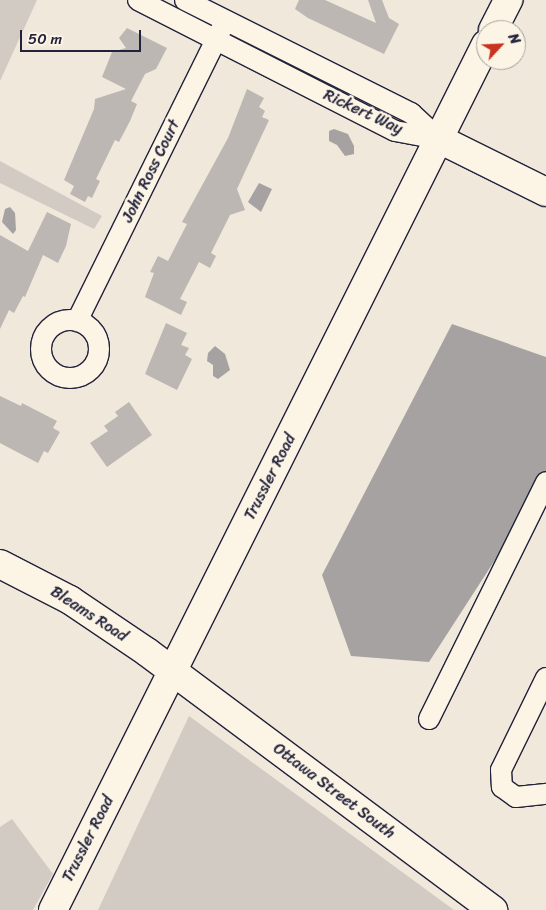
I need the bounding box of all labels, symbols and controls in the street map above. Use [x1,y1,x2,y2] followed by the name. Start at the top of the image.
[22,20,144,52] scale bar
[476,20,526,70] north arrow
[28,26,62,52] text: 50 m
[501,29,528,49] text: N
[320,85,406,139] street label: Rickert Way
[117,116,185,226] street label: John Ross Court
[240,431,300,523] street label: Trussler Road
[47,582,131,646] street label: Bleams Road
[269,739,399,843] street label: Ottawa Street South
[58,793,118,885] street label: Trussler Road

